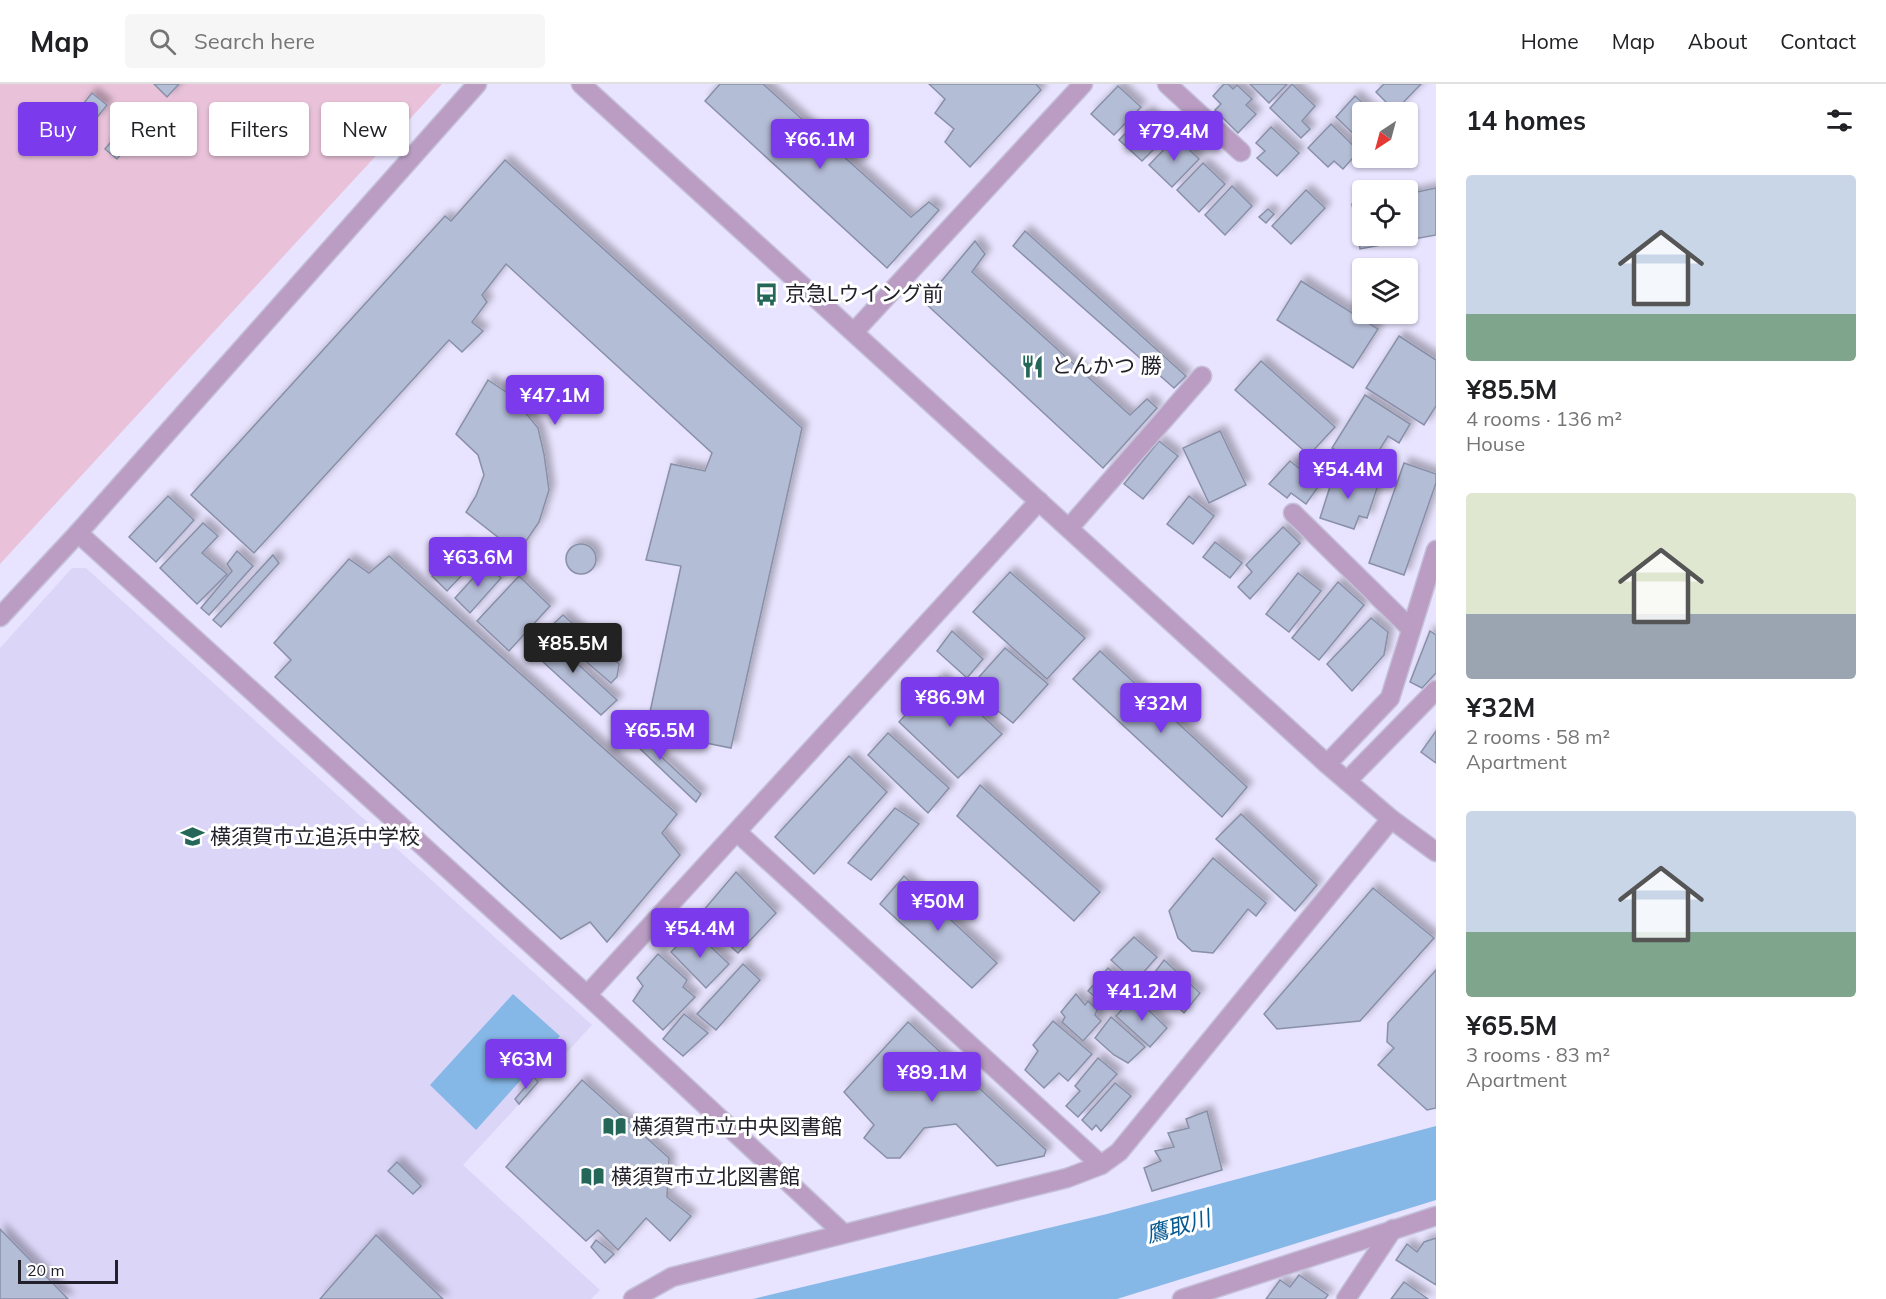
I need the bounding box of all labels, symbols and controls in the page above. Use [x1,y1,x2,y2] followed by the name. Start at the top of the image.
[125,14,545,68] search box
[30,24,89,59] text: Map
[146,25,179,58] icon: search
[194,27,315,55] text: Search here
[1521,28,1579,54] text: Home
[1612,28,1655,54] text: Map
[1688,28,1747,54] text: About
[1780,28,1856,54] text: Contact
[18,102,98,156] chip: Buy
[110,102,197,156] chip: Rent
[209,102,309,156] chip: Filters
[321,102,409,156] chip: New
[1352,102,1418,168] north arrow
[1352,102,1418,324] map controls
[1466,104,1586,137] text: 14 homes
[1823,104,1856,137] icon: filters
[1125,111,1223,162] pin: ¥79.4M
[1139,118,1209,143] text: ¥79.4M
[771,119,869,170] pin: ¥66.1M
[785,126,855,151] text: ¥66.1M
[1352,180,1418,246] button: locate
[1607,214,1715,322] icon: home
[1352,258,1418,324] button: layers
[785,280,943,306] place label: 京急Lウイング前
[754,281,780,307] bus stop icon: 京急Lウイング前
[1051,352,1161,378] place label: とんかつ 勝
[1020,353,1046,379] restaurant icon: とんかつ 勝
[1466,373,1557,406] text: ¥85.5M
[506,375,604,426] pin: ¥47.1M
[520,382,590,407] text: ¥47.1M
[1466,406,1622,431] text: 4 rooms · 136 m²
[1466,431,1525,456] text: House
[1299,449,1397,500] pin: ¥54.4M
[1313,456,1383,481] text: ¥54.4M
[1607,532,1715,640] icon: home
[429,537,527,588] pin: ¥63.6M
[443,544,513,569] text: ¥63.6M
[524,623,622,674] pin: ¥85.5M
[538,630,608,655] text: ¥85.5M
[901,677,999,728] pin: ¥86.9M
[1125,683,1197,734] pin: ¥32M
[915,684,985,709] text: ¥86.9M
[1134,690,1188,715] text: ¥32M
[1466,691,1535,724] text: ¥32M
[611,710,709,761] pin: ¥65.5M
[625,717,695,742] text: ¥65.5M
[1466,724,1610,749] text: 2 rooms · 58 m²
[1466,749,1567,774] text: Apartment
[210,823,420,849] place label: 横須賀市立追浜中学校
[179,824,205,850] school or university icon: 横須賀市立追浜中学校
[1607,850,1715,958] icon: home
[902,881,974,932] pin: ¥50M
[911,888,965,913] text: ¥50M
[651,908,749,959] pin: ¥54.4M
[665,915,735,940] text: ¥54.4M
[1093,971,1191,1022] pin: ¥41.2M
[1107,978,1177,1003] text: ¥41.2M
[1466,1009,1557,1042] text: ¥65.5M
[490,1039,562,1090] pin: ¥63M
[1466,1042,1610,1067] text: 3 rooms · 83 m²
[499,1046,553,1071] text: ¥63M
[883,1052,981,1103] pin: ¥89.1M
[897,1059,967,1084] text: ¥89.1M
[1466,1067,1567,1092] text: Apartment
[632,1113,842,1139] place label: 横須賀市立中央図書館
[601,1114,627,1140] library icon: 横須賀市立中央図書館
[611,1163,800,1189] place label: 横須賀市立北図書館
[580,1164,606,1190] library icon: 横須賀市立北図書館
[1142,1203,1215,1249] water label: 鷹取川
[18,1257,118,1284] scale bar
[27,1260,64,1280] text: 20 m

